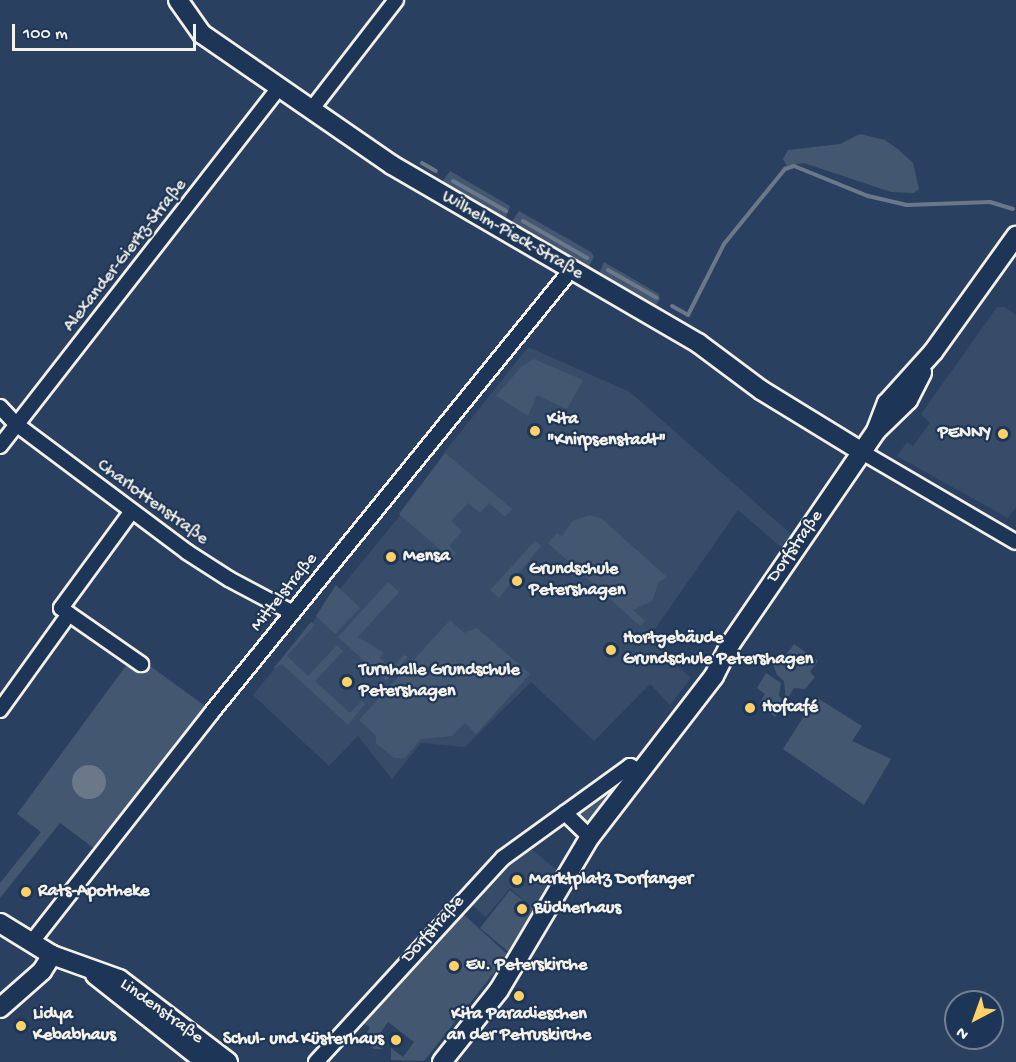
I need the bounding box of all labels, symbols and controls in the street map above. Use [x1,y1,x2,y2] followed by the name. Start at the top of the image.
[15,12,200,50] scale bar
[23,24,68,45] text: 100 m
[60,175,192,337] street label: Alexander-Giertz-Straße
[437,187,587,285] street label: Wilhelm-Pieck-Straße
[547,410,666,452] place label: Kita "Knirpsenstadt"
[938,423,991,445] place label: PENNY
[528,424,542,438] marker: Kita "Knirpsenstadt"
[996,427,1010,441] marker: PENNY
[92,455,212,551] street label: Charlottenstraße
[763,507,829,587] street label: Dorfstraße
[403,546,450,568] place label: Mensa
[247,549,323,637] street label: Mittelstraße
[384,550,398,564] marker: Mensa
[529,560,626,602] place label: Grundschule Petershagen
[510,574,524,588] marker: Grundschule Petershagen
[623,629,813,672] place label: Hortgebäude Grundschule Petershagen
[604,643,618,657] marker: Hortgebäude Grundschule Petershagen
[359,661,520,704] place label: Turnhalle Grundschule Petershagen
[340,675,354,689] marker: Turnhalle Grundschule Petershagen
[762,697,818,719] place label: Hofcafé
[743,701,757,715] marker: Hofcafé
[529,869,693,891] place label: Marktplatz Dorfanger
[510,873,524,887] marker: Marktplatz Dorfanger
[38,881,149,903] place label: Rats-Apotheke
[19,885,33,899] marker: Rats-Apotheke
[398,892,470,968] street label: Dorfstraße
[534,898,621,920] place label: Büdnerhaus
[515,902,529,916] marker: Büdnerhaus
[466,955,587,977] place label: Ev. Peterskirche
[447,959,461,973] marker: Ev. Peterskirche
[115,974,207,1050] street label: Lindenstraße
[512,989,526,1003] marker: Kita Paradieschen an der Petruskirche
[944,990,1004,1050] north arrow
[33,1005,116,1048] place label: Lidya Kebabhaus
[447,1005,591,1048] place label: Kita Paradieschen an der Petruskirche
[14,1019,28,1033] marker: Lidya Kebabhaus
[953,1022,973,1043] text: N
[223,1029,384,1051] place label: Schul- und Küsterhaus
[389,1033,403,1047] marker: Schul- und Küsterhaus

